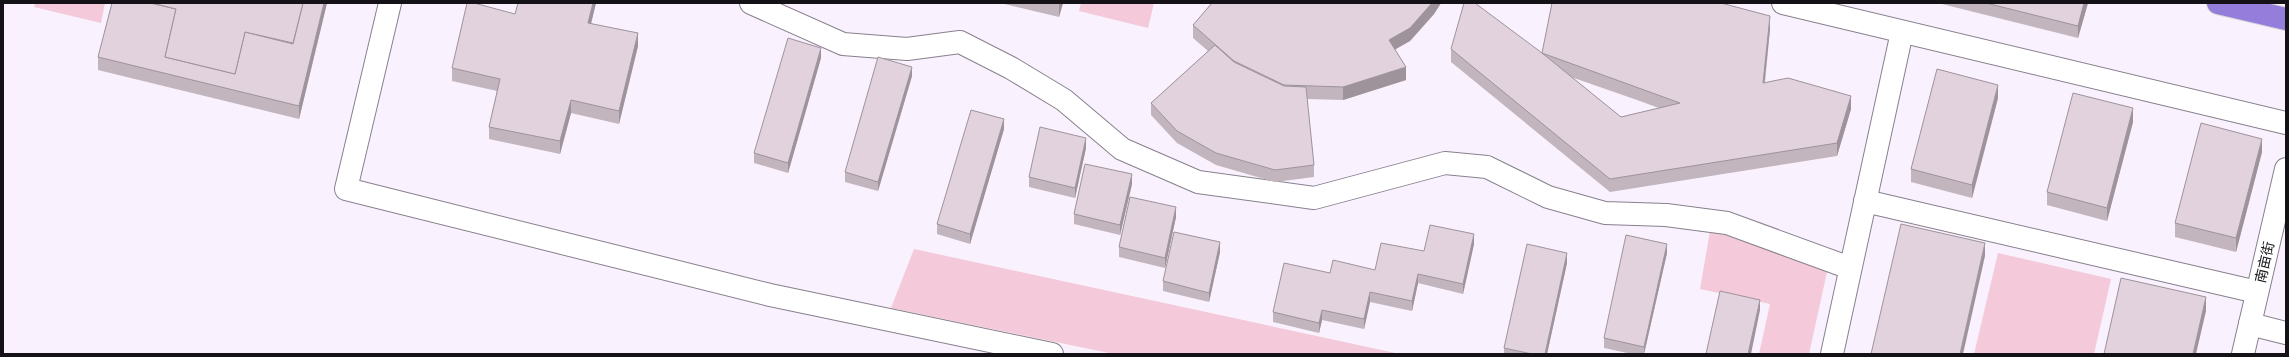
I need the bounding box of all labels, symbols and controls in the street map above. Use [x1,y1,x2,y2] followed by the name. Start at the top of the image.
[2251,240,2277,284] street label: 南亩街

